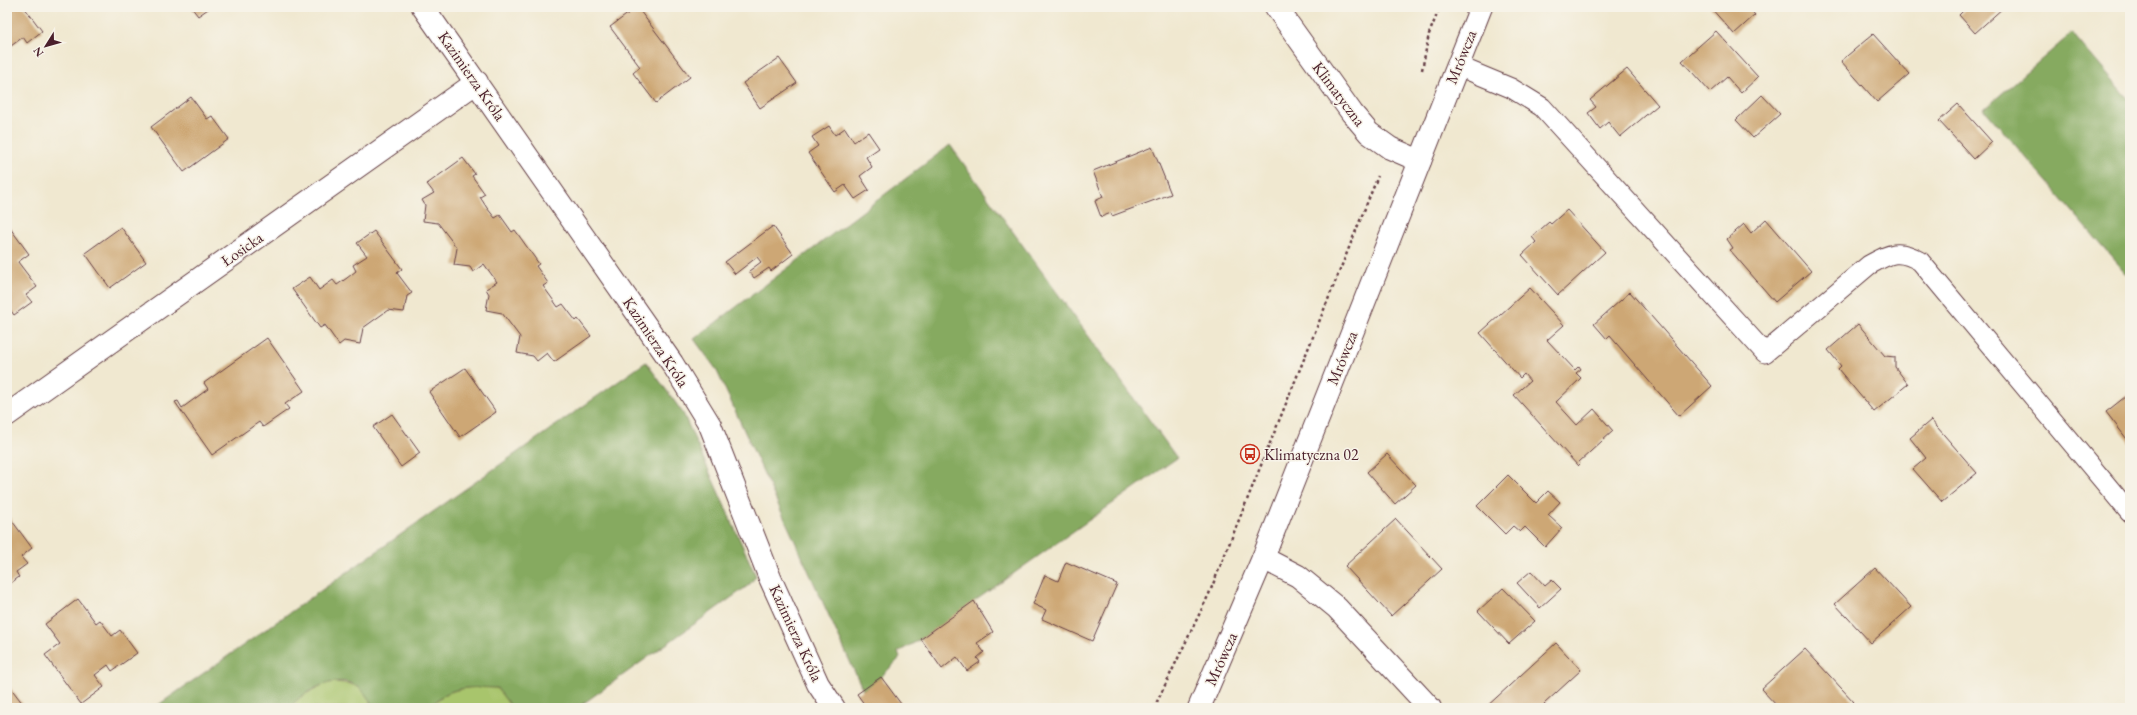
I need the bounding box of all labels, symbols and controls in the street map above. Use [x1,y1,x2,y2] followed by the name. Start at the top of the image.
[26,26,66,66] north arrow
[1441,26,1482,87] street label: Mrówcza
[433,27,511,125] street label: Kazimierza Króla
[30,44,46,60] text: N
[1308,57,1371,131] street label: Klimatyczna
[217,227,268,271] street label: Łosicka
[618,293,694,392] street label: Kazimierza Króla
[1322,327,1363,388] street label: Mrówcza
[1239,443,1261,465] bus stop icon: Klimatyczna 02
[1264,444,1359,465] place label: Klimatyczna 02
[764,581,828,685] street label: Kazimierza Króla
[1200,628,1242,689] street label: Mrówcza

